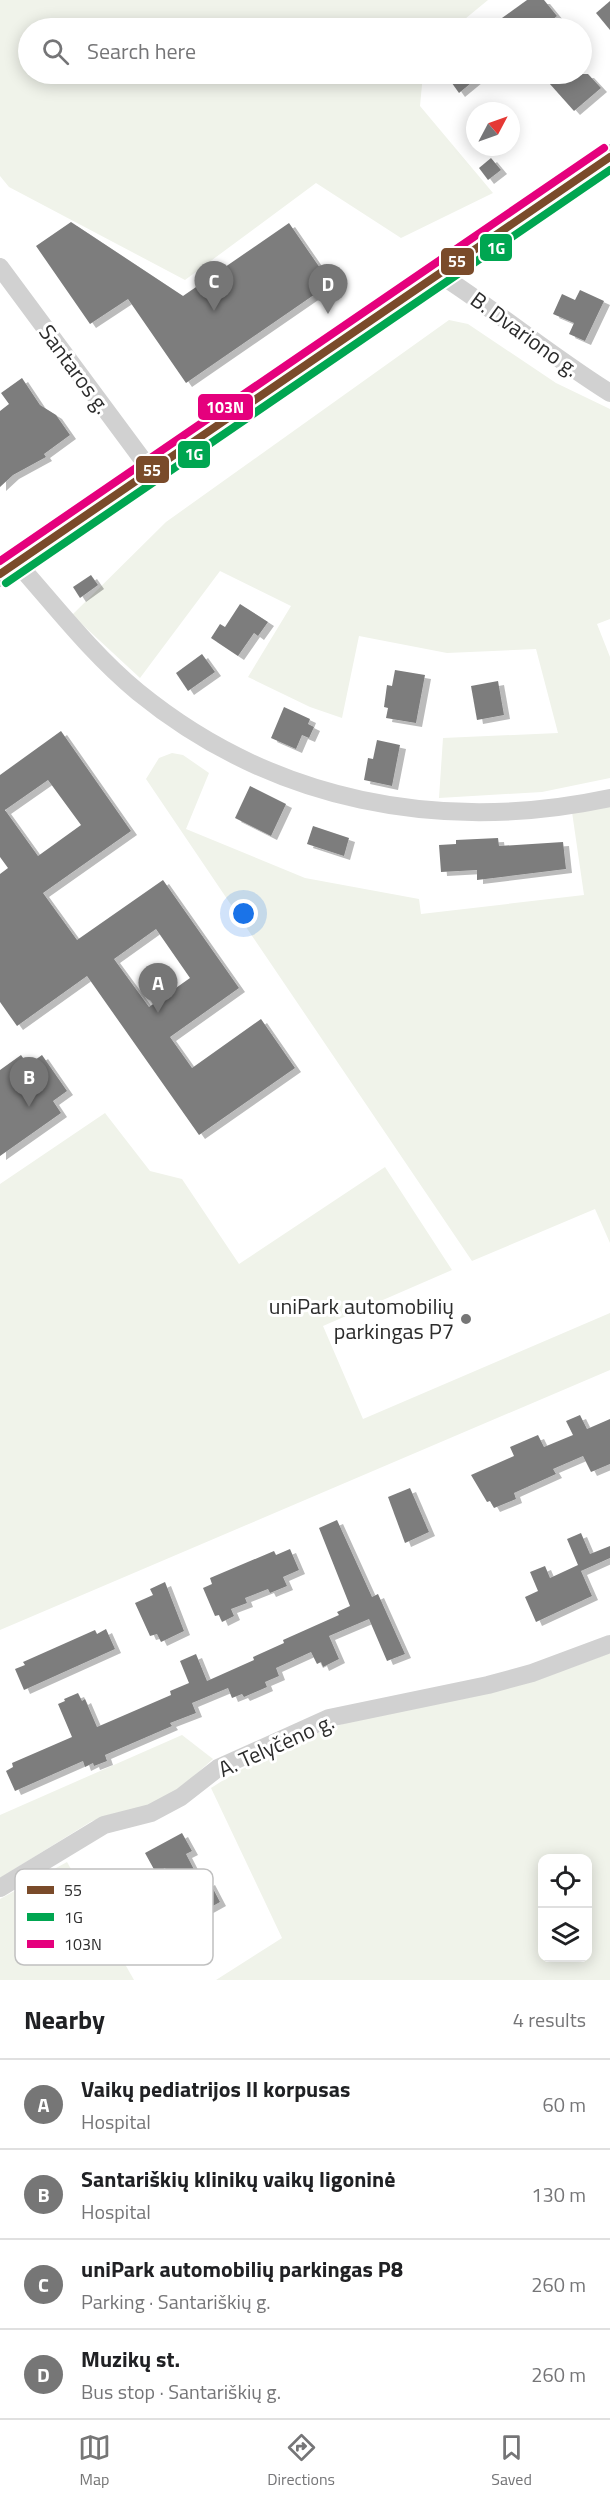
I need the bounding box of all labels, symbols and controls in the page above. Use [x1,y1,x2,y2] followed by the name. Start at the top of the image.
[18,18,592,84] search box
[87,34,196,68] text: Search here
[39,35,72,68] icon: search
[466,102,520,156] north arrow
[479,233,513,262] line badge: 1G
[487,236,505,260] text: 1G
[440,247,475,276] line badge: 55
[448,249,466,273] text: 55
[194,262,234,311] pin: C
[308,264,348,314] pin: D
[464,283,586,385] street label: B. Dvariono g.
[31,317,119,421] street label: Santaros g.
[197,393,254,421] line badge: 103N
[206,395,244,419] text: 103N
[177,440,211,469] line badge: 1G
[185,442,203,466] text: 1G
[135,455,170,484] line badge: 55
[143,458,161,482] text: 55
[229,899,258,928] your location
[138,964,178,1013] pin: A
[9,1058,48,1107] pin: B
[269,1289,454,1348] place label: uniPark automobilių parkingas P7
[459,1312,473,1326] marker: uniPark automobilių parkingas P7
[213,1704,339,1786] street label: A. Telyčėno g.
[538,1854,592,1962] map controls
[538,1854,592,1908] button: locate
[15,1869,213,1965] legend
[64,1878,82,1902] text: 55
[64,1905,83,1929] text: 1G
[538,1908,592,1962] button: layers
[64,1932,102,1956] text: 103N
[24,2000,105,2039] text: Nearby
[513,2004,586,2035] text: 4 results
[81,2072,350,2106] text: Vaikų pediatrijos II korpusas
[37,2089,50,2120] text: A
[542,2089,586,2120] text: 60 m
[81,2106,151,2137] text: Hospital
[81,2162,395,2196] text: Santariškių klinikų vaikų ligoninė
[37,2179,50,2210] text: B
[531,2179,586,2210] text: 130 m
[81,2196,151,2227] text: Hospital
[81,2252,403,2286] text: uniPark automobilių parkingas P8
[38,2269,49,2300] text: C
[531,2269,586,2300] text: 260 m
[81,2286,271,2317] text: Parking · Santariškių g.
[81,2342,180,2376] text: Muzikų st.
[37,2359,50,2390] text: D
[531,2359,586,2390] text: 260 m
[81,2376,281,2407] text: Bus stop · Santariškių g.
[78,2431,111,2491] tab: Map
[267,2431,335,2491] tab: Directions
[491,2431,532,2491] tab: Saved

